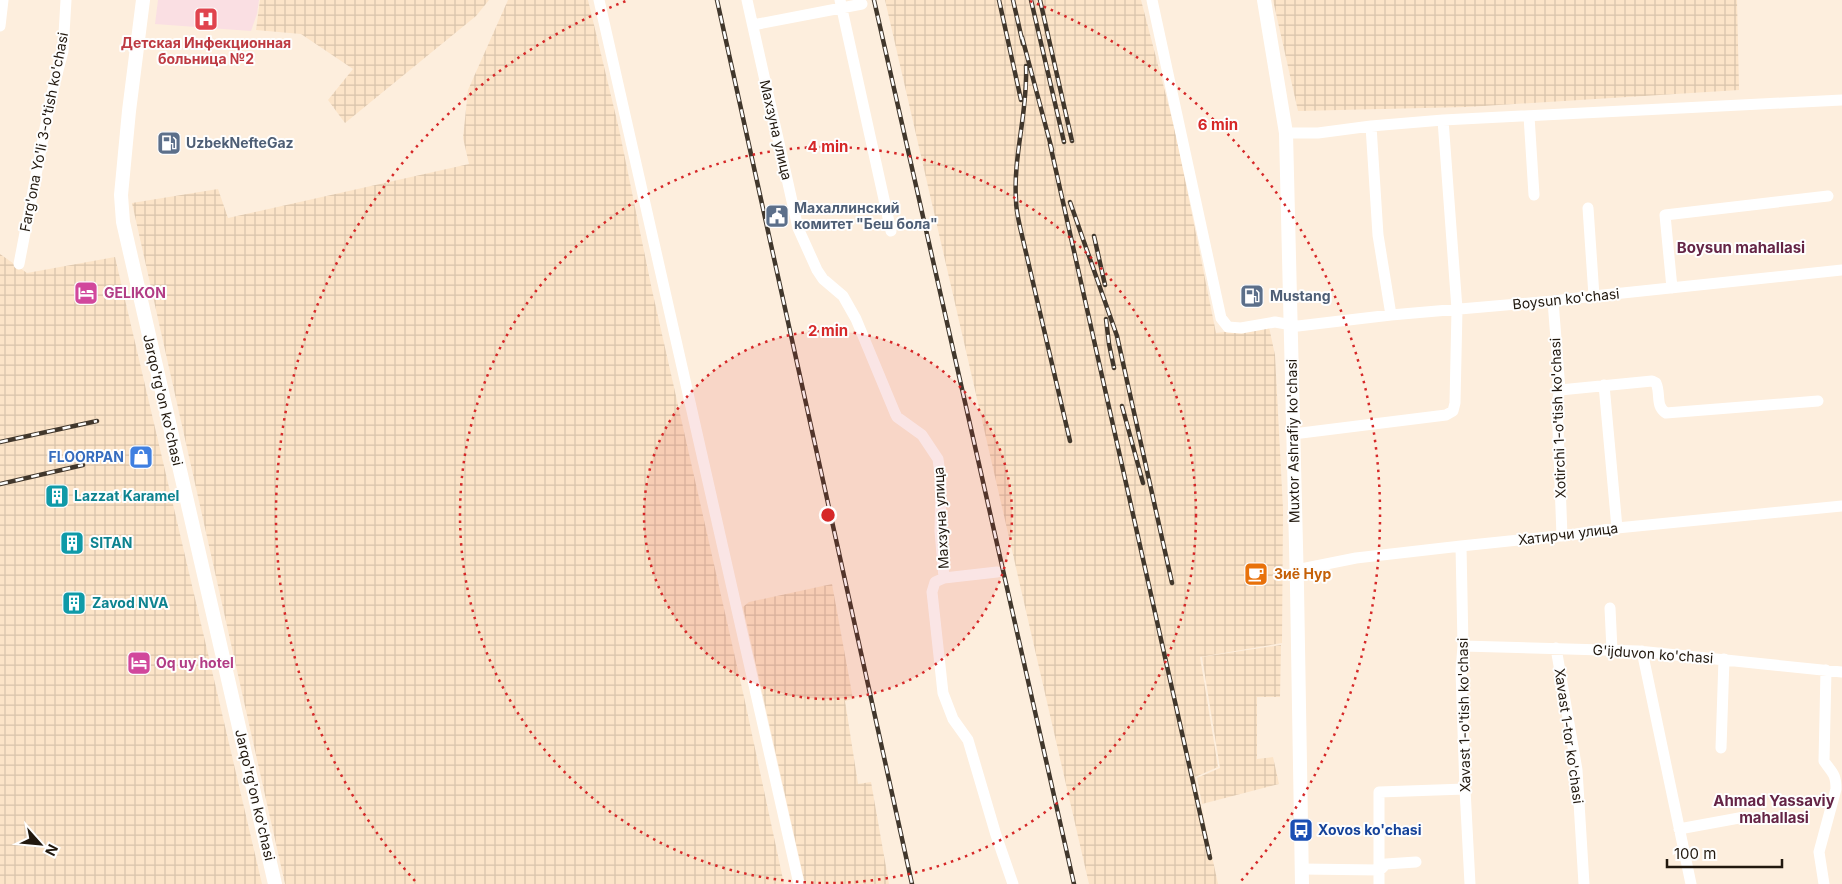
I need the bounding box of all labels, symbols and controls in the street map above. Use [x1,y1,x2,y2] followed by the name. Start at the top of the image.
[193,6,219,32] hospital icon: Детская Инфекционная больница №2
[16,31,71,233] street label: Farg'ona Yo'li 3-o'tish ko'chasi
[121,34,291,67] place label: Детская Инфекционная больница №2
[757,78,796,182] street label: Махзуна улица
[1198,115,1238,134] text: 6 min
[156,130,182,156] fuel station icon: UzbekNefteGaz
[186,134,294,151] place label: UzbekNefteGaz
[808,137,848,156] text: 4 min
[794,199,938,232] place label: Махаллинский комитет "Беш бола"
[764,203,790,229] public building icon: Махаллинский комитет "Беш бола"
[1677,238,1805,257] district label: Boysun mahallasi
[73,280,99,306] hotel icon: GELIKON
[1239,283,1265,309] fuel station icon: Mustang
[104,284,166,301] place label: GELIKON
[1512,284,1620,313] street label: Boysun ko'chasi
[1270,287,1330,304] place label: Mustang
[808,321,848,340] text: 2 min
[140,332,187,467] street label: Jarqo'rg'on ko'chasi
[1546,337,1569,499] street label: Xotirchi 1-o'tish ko'chasi
[1283,359,1302,523] street label: Muxtor Ashrafiy ko'chasi
[128,444,154,470] shop icon: FLOORPAN
[48,448,124,465] place label: FLOORPAN
[929,467,952,570] street label: Махзуна улица
[44,483,70,509] building icon: Lazzat Karamel
[74,487,179,504] place label: Lazzat Karamel
[819,506,837,524] centre of rings
[1517,519,1619,548] street label: Хатирчи улица
[59,530,85,556] building icon: SITAN
[90,534,132,551] place label: SITAN
[1243,561,1269,587] cafe icon: Зиё Нур
[1274,565,1331,582] place label: Зиё Нур
[61,590,87,616] building icon: Zavod NVA
[92,594,169,611] place label: Zavod NVA
[1454,638,1473,792] street label: Xavast 1-o'tish ko'chasi
[1592,641,1714,666] street label: G'ijduvon ko'chasi
[126,650,152,676] hotel icon: Oq uy hotel
[156,654,234,671] place label: Oq uy hotel
[1552,667,1587,805] street label: Xavast 1-tor ko'chasi
[232,727,279,862] street label: Jarqo'rg'on ko'chasi
[1713,791,1835,827] district label: Ahmad Yassaviy mahallasi
[1288,817,1314,843] bus stop icon: Xovos ko'chasi
[15,819,65,869] north arrow
[1318,821,1422,838] place label: Xovos ko'chasi
[1667,836,1782,868] scale bar
[42,842,62,859] text: N
[1674,844,1716,863] text: 100 m

